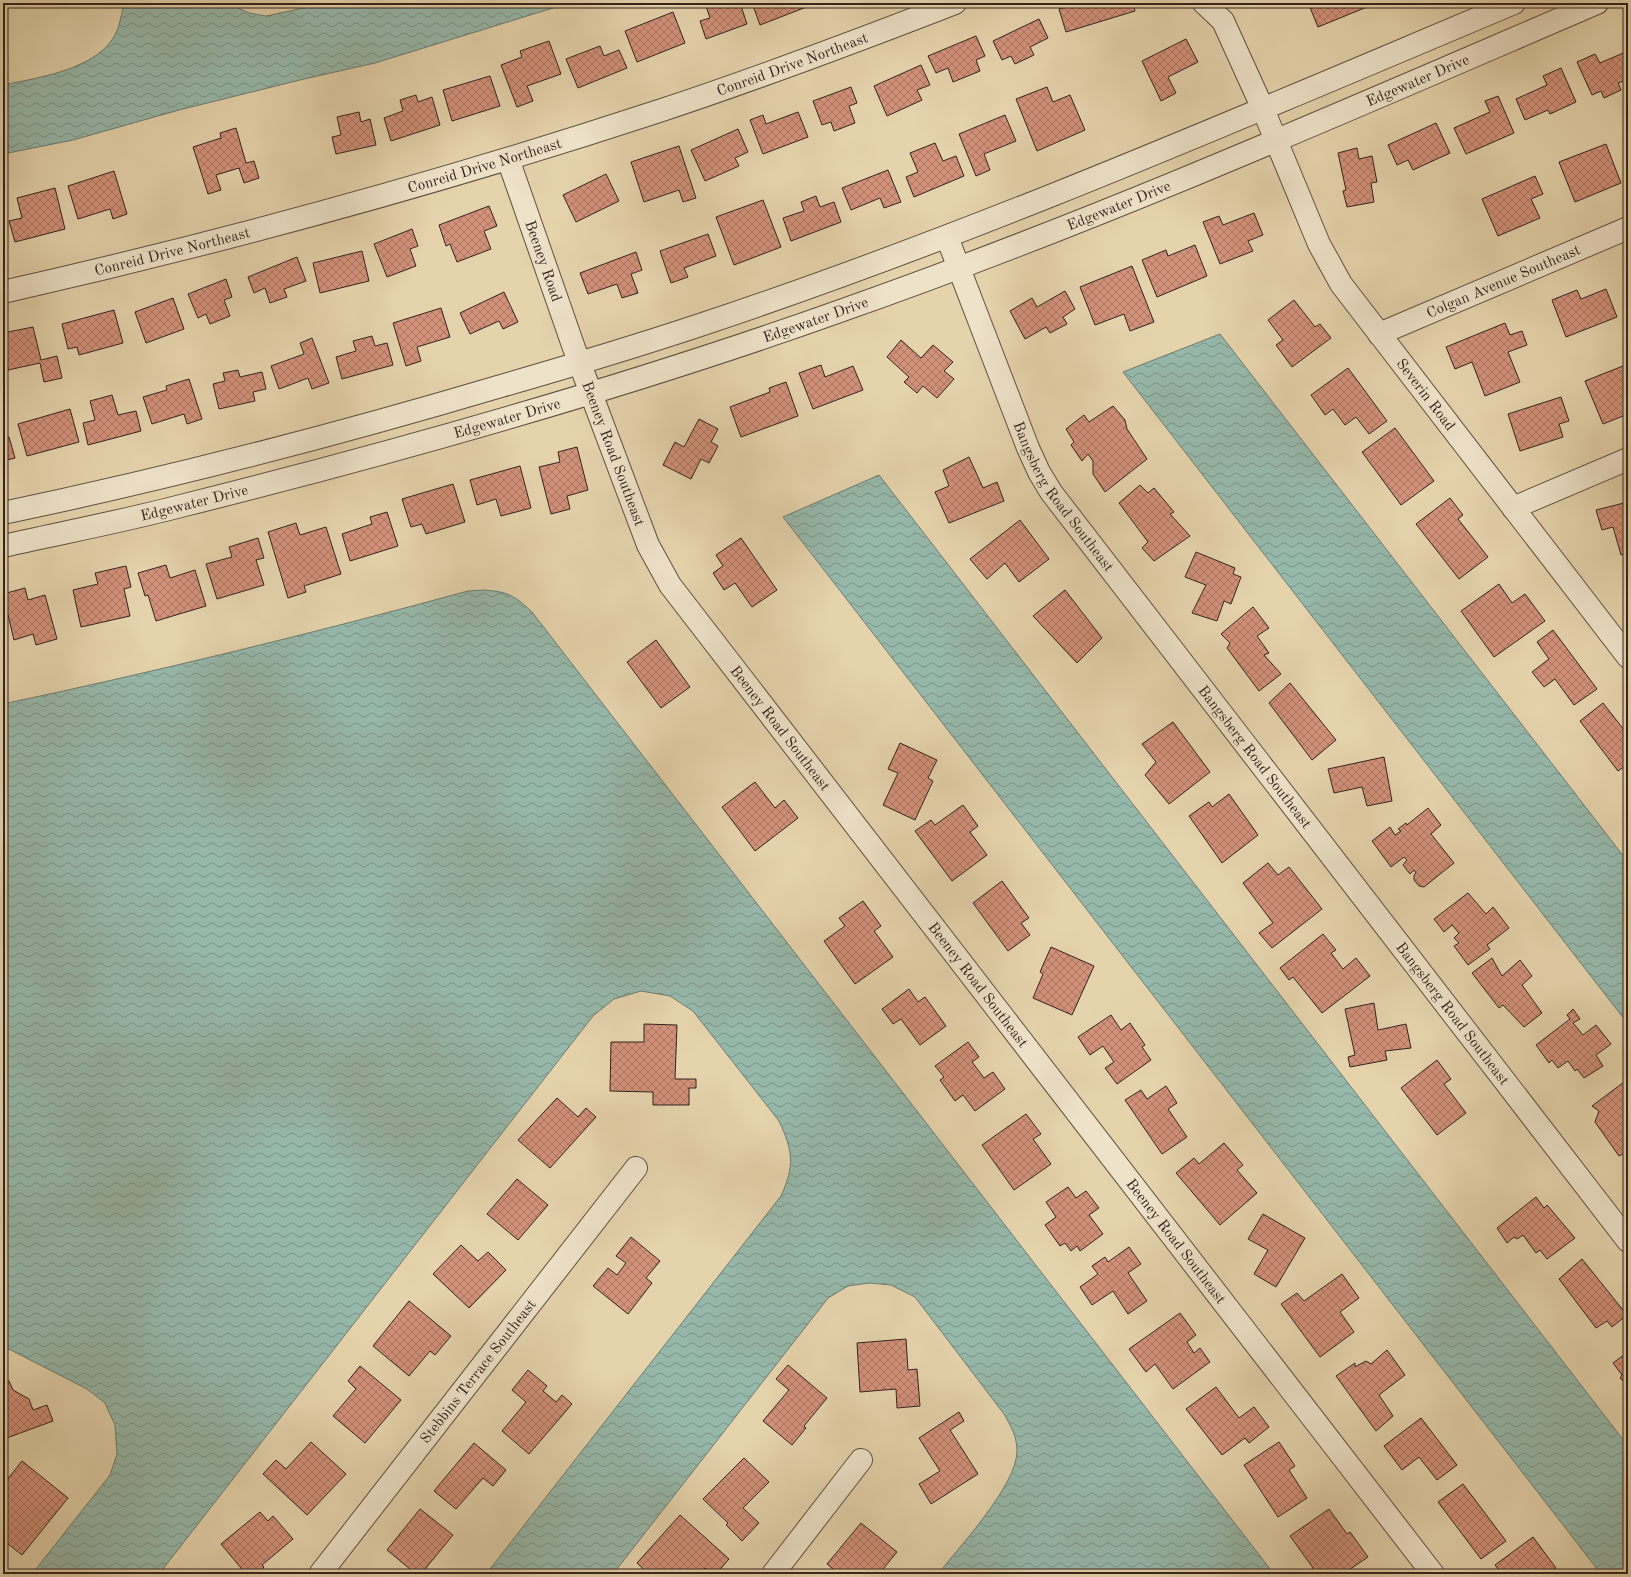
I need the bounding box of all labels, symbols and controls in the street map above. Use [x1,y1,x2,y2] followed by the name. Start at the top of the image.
[715,31,870,100] street label: Conreid Drive Northeast
[1364,53,1472,110] street label: Edgewater Drive
[406,137,564,197] street label: Conreid Drive Northeast
[1065,179,1173,234] street label: Edgewater Drive
[521,219,563,304] street label: Beeney Road
[93,226,252,279] street label: Conreid Drive Northeast
[1425,243,1583,322] street label: Colgan Avenue Southeast
[761,296,871,346] street label: Edgewater Drive
[1393,357,1457,434] street label: Severin Road
[578,380,646,529] street label: Beeney Road Southeast
[452,397,563,442] street label: Edgewater Drive
[1010,420,1116,575] street label: Bangsberg Road Southeast
[139,483,250,525] street label: Edgewater Drive
[726,664,832,794] street label: Beeney Road Southeast
[1194,684,1313,832] street label: Bangsberg Road Southeast
[924,920,1030,1051] street label: Beeney Road Southeast
[1392,940,1511,1089] street label: Bangsberg Road Southeast
[1122,1177,1228,1307] street label: Beeney Road Southeast
[418,1297,540,1447] street label: Stebbins Terrace Southeast

